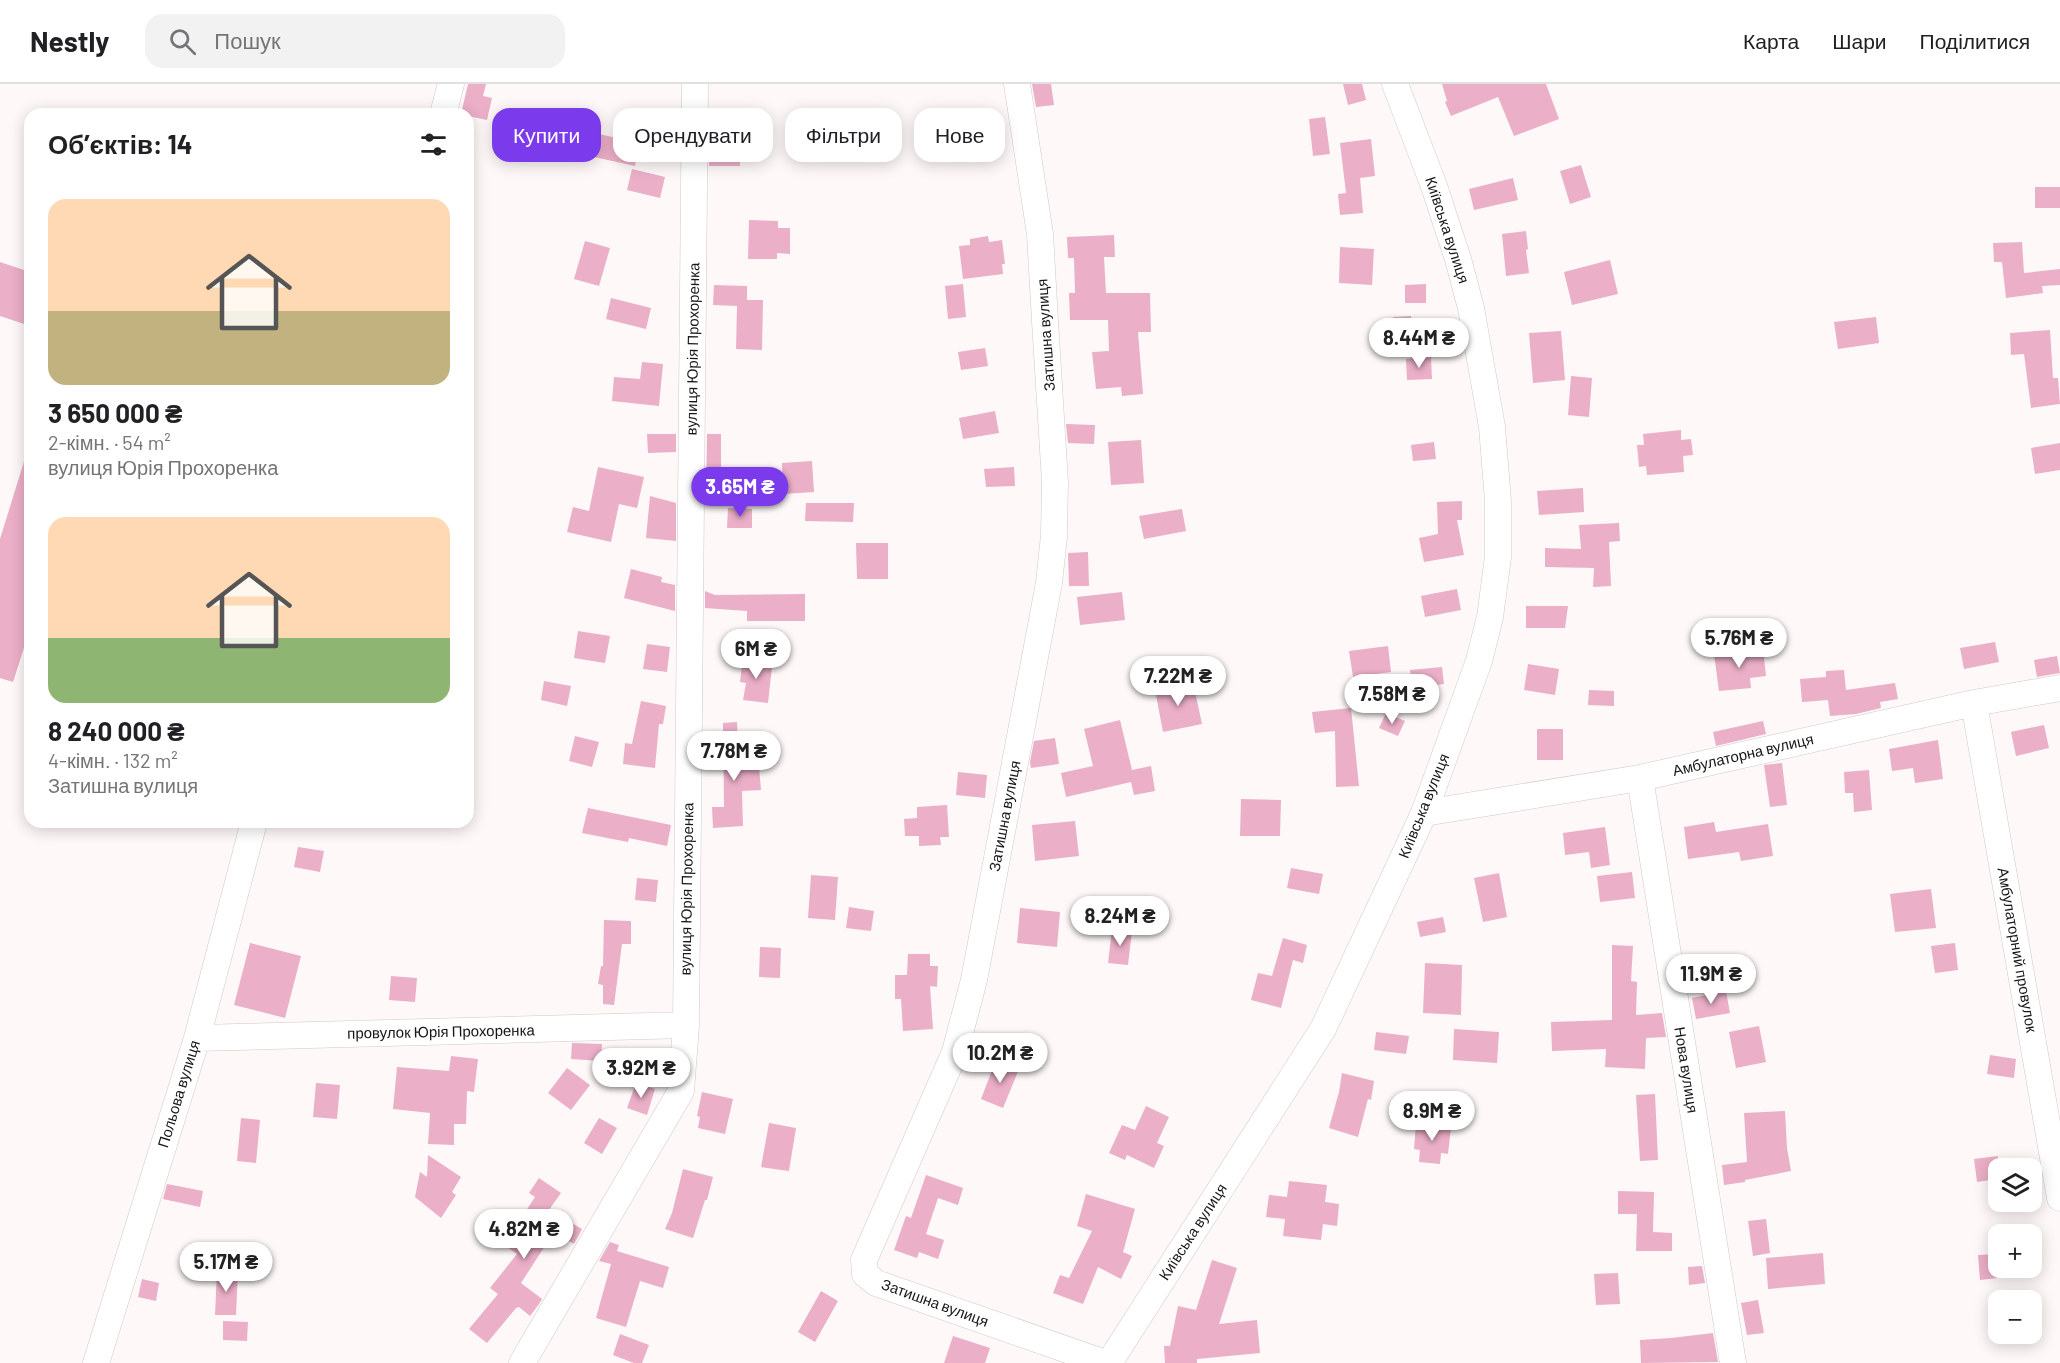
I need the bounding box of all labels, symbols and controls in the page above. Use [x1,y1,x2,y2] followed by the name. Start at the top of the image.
[145,14,565,68] search box
[30,24,109,58] text: Nestly
[166,25,199,58] icon: search
[214,27,281,53] text: Пошук
[1743,28,1799,53] text: Карта
[1832,28,1887,53] text: Шари
[1920,28,2030,53] text: Поділитися
[492,108,601,162] chip: Купити
[613,108,773,162] chip: Орендувати
[785,108,902,162] chip: Фільтри
[914,108,1005,162] chip: Нове
[48,128,193,159] text: Об’єктів: 14
[417,128,450,161] icon: filters
[1422,174,1474,285] street label: Київська вулиця
[195,238,303,346] icon: home
[681,262,703,436] street label: вулиця Юрія Прохоренка
[1032,278,1058,392] street label: Затишна вулиця
[1364,318,1474,369] pin: 8.44M ₴
[1383,325,1455,349] text: 8.44M ₴
[48,397,182,428] text: 3 650 000 ₴
[48,430,171,454] text: 2-кімн. · 54 m²
[48,455,278,479] text: вулиця Юрія Прохоренка
[685,467,795,518] pin: 3.65M ₴
[705,474,775,498] text: 3.65M ₴
[195,556,303,664] icon: home
[1684,618,1794,669] pin: 5.76M ₴
[1705,625,1773,649] text: 5.76M ₴
[720,629,792,680] pin: 6M ₴
[735,636,777,660] text: 6M ₴
[1123,656,1233,707] pin: 7.22M ₴
[1144,663,1212,687] text: 7.22M ₴
[1337,674,1447,725] pin: 7.58M ₴
[1358,681,1426,705] text: 7.58M ₴
[48,715,185,746] text: 8 240 000 ₴
[1671,729,1815,779] street label: Амбулаторна вулиця
[679,731,789,782] pin: 7.78M ₴
[701,738,767,762] text: 7.78M ₴
[48,748,178,772] text: 4-кімн. · 132 m²
[1394,751,1452,861] street label: Київська вулиця
[984,759,1024,873] street label: Затишна вулиця
[48,773,198,797] text: Затишна вулиця
[675,802,697,976] street label: вулиця Юрія Прохоренка
[1995,866,2041,1034] street label: Амбулаторний провулок
[1065,896,1175,947] pin: 8.24M ₴
[1084,903,1156,927] text: 8.24M ₴
[1656,954,1766,1005] pin: 11.9M ₴
[1680,961,1742,985] text: 11.9M ₴
[347,1020,536,1042] street label: провулок Юрія Прохоренка
[1671,1025,1703,1114] street label: Нова вулиця
[945,1033,1055,1084] pin: 10.2M ₴
[153,1038,203,1150] street label: Польова вулиця
[967,1040,1033,1064] text: 10.2M ₴
[586,1048,696,1099] pin: 3.92M ₴
[606,1055,676,1079] text: 3.92M ₴
[1383,1091,1481,1142] pin: 8.9M ₴
[1403,1098,1461,1122] text: 8.9M ₴
[1988,1158,2042,1344] map controls
[1988,1158,2042,1212] button: layers
[1154,1180,1230,1283] street label: Київська вулиця
[469,1209,579,1260] pin: 4.82M ₴
[488,1216,560,1240] text: 4.82M ₴
[1988,1224,2042,1278] button: +
[171,1242,281,1293] pin: 5.17M ₴
[194,1249,258,1273] text: 5.17M ₴
[879,1274,991,1330] street label: Затишна вулиця
[1988,1290,2042,1344] button: −

